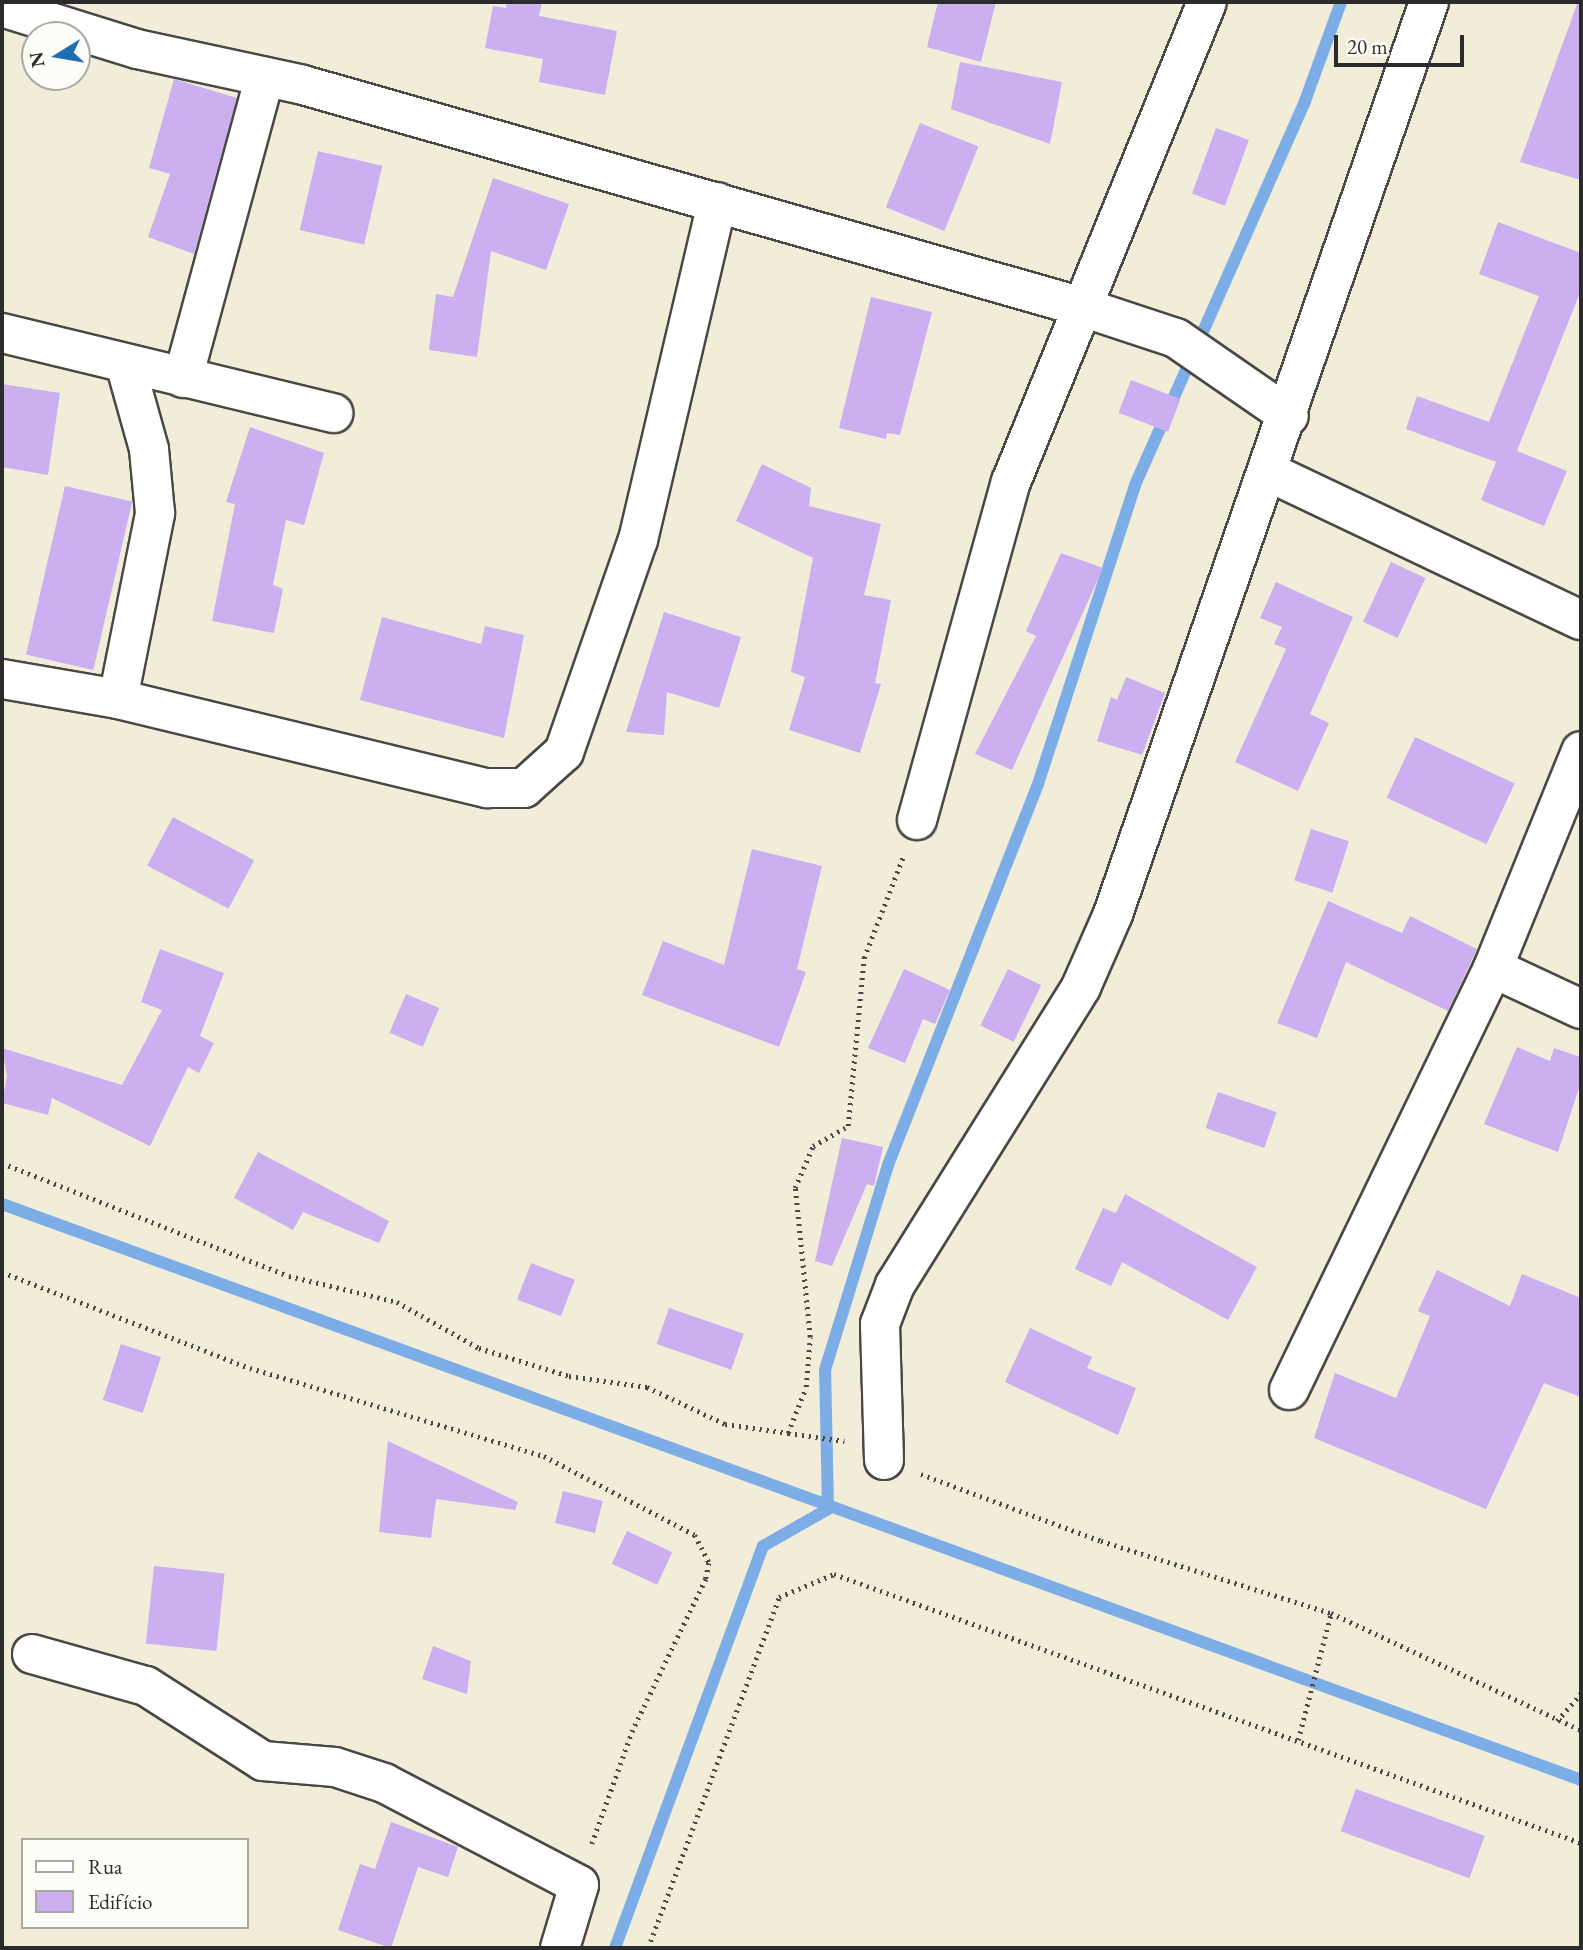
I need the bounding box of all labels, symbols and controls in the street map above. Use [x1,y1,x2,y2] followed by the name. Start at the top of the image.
[21,21,91,91] north arrow
[1338,21,1468,65] scale bar
[1347,33,1388,60] text: 20 m
[23,50,51,70] text: N
[21,1838,248,1929] legend
[88,1853,122,1880] text: Rua
[88,1888,152,1915] text: Edifício

